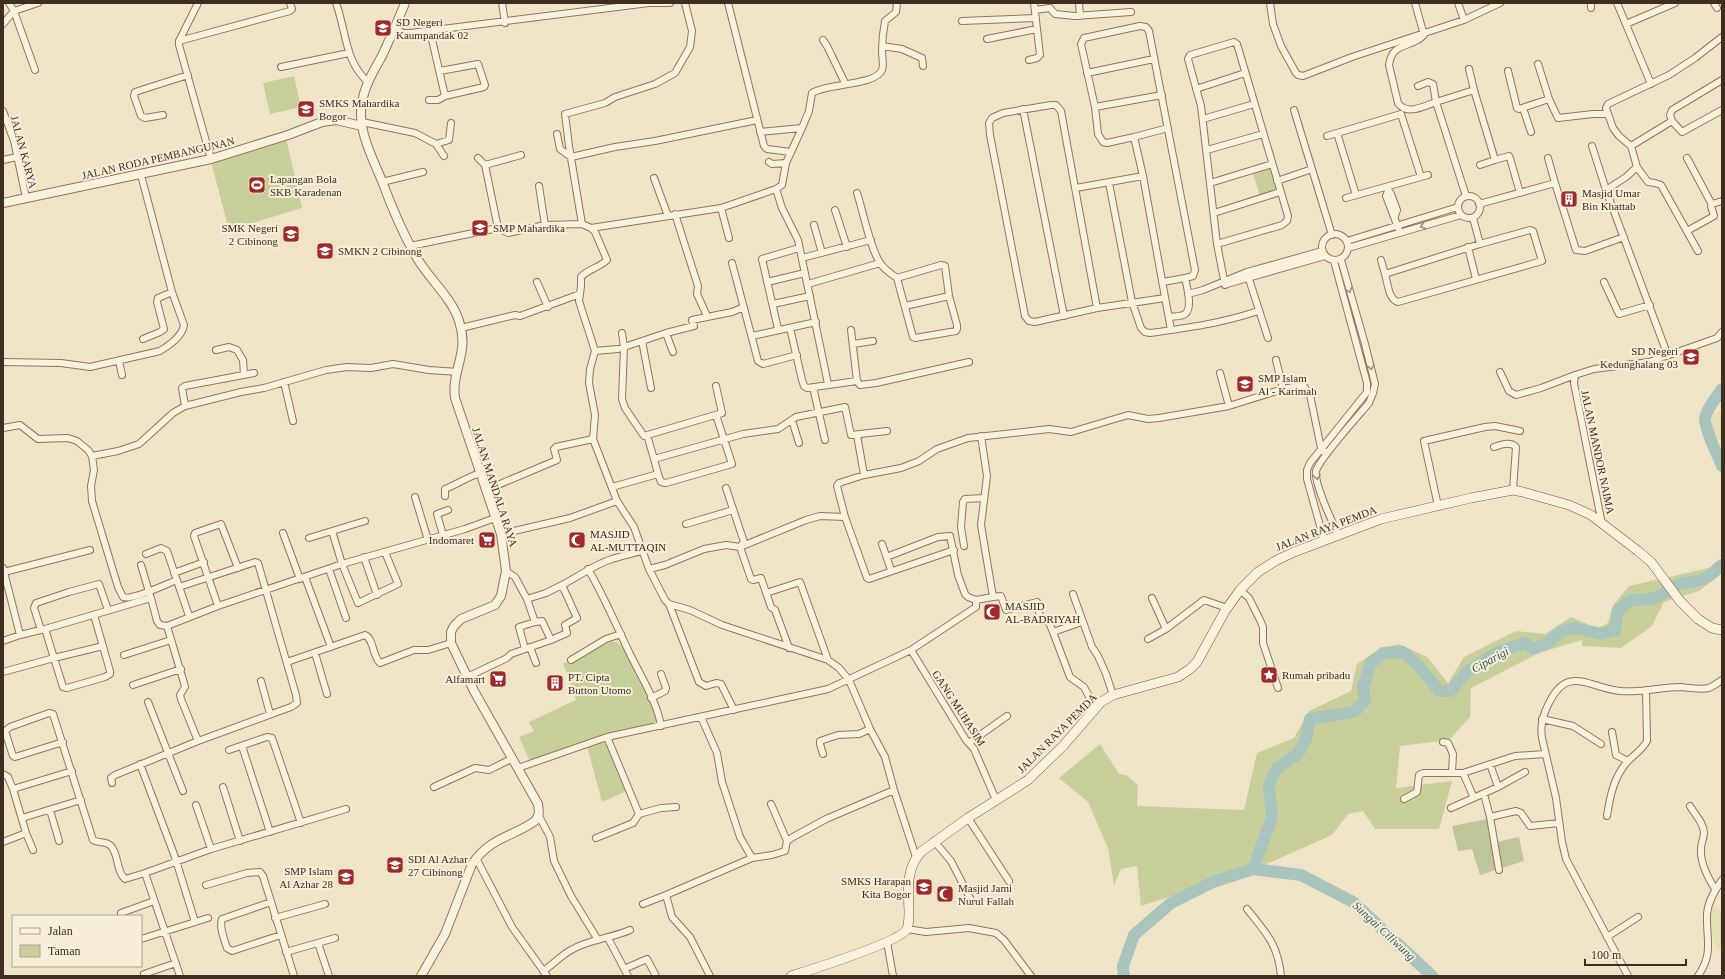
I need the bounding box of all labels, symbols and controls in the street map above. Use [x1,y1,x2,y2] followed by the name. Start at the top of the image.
[396,16,468,41] place label: SD Negeri Kaumpandak 02
[373,18,393,38] school or university icon: SD Negeri Kaumpandak 02
[319,97,399,122] place label: SMKS Mahardika Bogor
[296,99,316,119] school or university icon: SMKS Mahardika Bogor
[9,114,39,190] street label: JALAN KARYA
[80,135,236,181] street label: JALAN RODA PEMBANGUNAN
[270,173,342,198] place label: Lapangan Bola SKB Karadenan
[247,175,267,195] sports icon: Lapangan Bola SKB Karadenan
[1582,187,1641,212] place label: Masjid Umar Bin Khattab
[1559,189,1579,209] building icon: Masjid Umar Bin Khattab
[470,218,490,238] school or university icon: SMP Mahardika
[1420,221,1427,229] one-way arrow
[221,222,278,247] place label: SMK Negeri 2 Cibinong
[493,222,565,234] place label: SMP Mahardika
[281,224,301,244] school or university icon: SMK Negeri 2 Cibinong
[315,241,335,261] school or university icon: SMKN 2 Cibinong
[338,245,422,257] place label: SMKN 2 Cibinong
[1344,286,1353,293] one-way arrow
[1600,345,1678,370] place label: SD Negeri Kedunghalang 03
[1681,347,1701,367] school or university icon: SD Negeri Kedunghalang 03
[1366,364,1374,370] one-way arrow
[1258,372,1317,397] place label: SMP Islam Al - Karimah
[1235,374,1255,394] school or university icon: SMP Islam Al - Karimah
[1579,389,1617,515] street label: JALAN MANDOR NAIMA
[470,426,520,548] street label: JALAN MANDALA RAYA
[1312,474,1321,480] one-way arrow
[1274,503,1378,553] street label: JALAN RAYA PEMDA
[590,528,666,553] place label: MASJID AL-MUTTAQIN
[477,530,497,550] supermarket icon: Indomaret
[567,530,587,550] mosque icon: MASJID AL-MUTTAQIN
[429,534,474,546] place label: Indomaret
[1005,600,1080,625] place label: MASJID AL-BADRIYAH
[982,602,1002,622] mosque icon: MASJID AL-BADRIYAH
[1469,644,1511,676] water label: Ciparigi
[1259,665,1279,685] place icon: Rumah pribadu
[930,668,988,748] street label: GANG MUHASIM
[488,669,508,689] supermarket icon: Alfamart
[1282,669,1351,681] place label: Rumah pribadu
[568,671,632,696] place label: PT. Cipta Button Utomo
[445,673,485,685] place label: Alfamart
[545,673,565,693] building icon: PT. Cipta Button Utomo
[1015,691,1099,775] street label: JALAN RAYA PEMDA
[408,853,468,878] place label: SDI Al Azhar 27 Cibinong
[385,855,405,875] school or university icon: SDI Al Azhar 27 Cibinong
[279,865,333,890] place label: SMP Islam Al Azhar 28
[336,867,356,887] school or university icon: SMP Islam Al Azhar 28
[841,875,911,900] place label: SMKS Harapan Kita Bogor
[914,877,934,897] school or university icon: SMKS Harapan Kita Bogor
[958,882,1014,907] place label: Masjid Jami Nurul Fallah
[935,884,955,904] mosque icon: Masjid Jami Nurul Fallah
[1350,898,1418,964] water label: Sungai Ciliwung
[12,915,142,967] legend
[48,924,73,938] text: Jalan
[1585,941,1686,967] scale bar
[48,944,80,958] text: Taman
[1591,948,1622,962] text: 100 m

